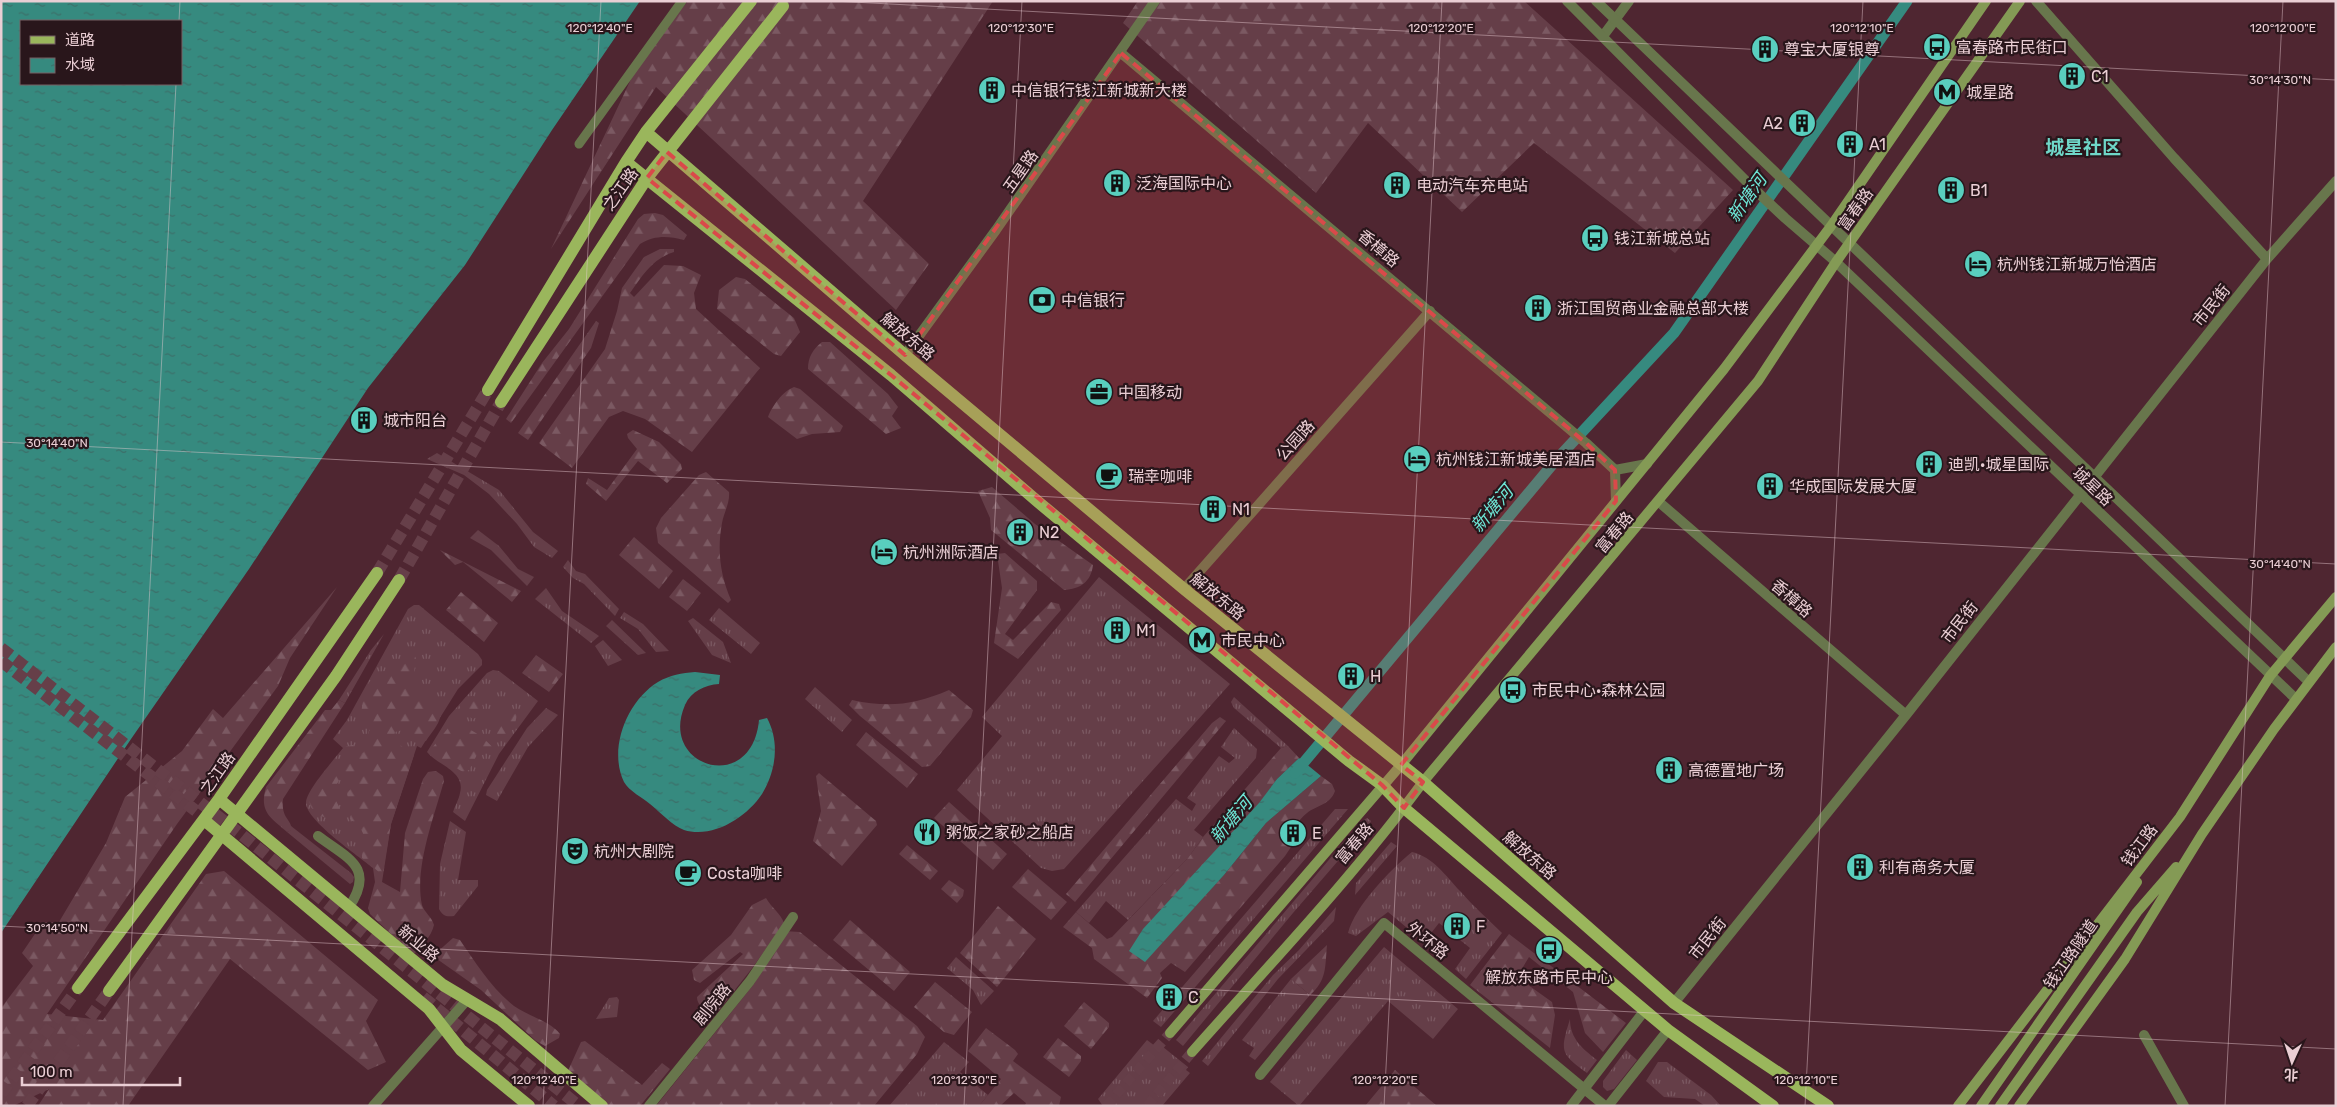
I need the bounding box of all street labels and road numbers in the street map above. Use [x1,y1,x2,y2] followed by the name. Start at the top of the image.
[999,146,1042,196] street label: 五星路
[599,164,642,214] street label: 之江路
[1834,184,1877,234] street label: 富春路
[1354,226,1403,271] street label: 香樟路
[2189,281,2234,330] street label: 市民街
[877,309,938,364] street label: 解放东路
[1272,416,1318,465] street label: 公园路
[2069,463,2117,510] street label: 城星路
[1592,508,1637,557] street label: 富春路
[1187,569,1249,624] street label: 解放东路
[1767,575,1816,621] street label: 香樟路
[1937,598,1982,647] street label: 市民街
[196,748,239,798] street label: 之江路
[1332,819,1377,868] street label: 富春路
[2117,820,2161,870] street label: 钱江路
[1499,827,1560,884] street label: 解放东路
[1685,914,1730,963] street label: 市民街
[2040,916,2101,993] street label: 钱江路隧道
[1403,918,1452,963] street label: 外环路
[394,921,443,966] street label: 新业路
[690,980,735,1029] street label: 剧院路

